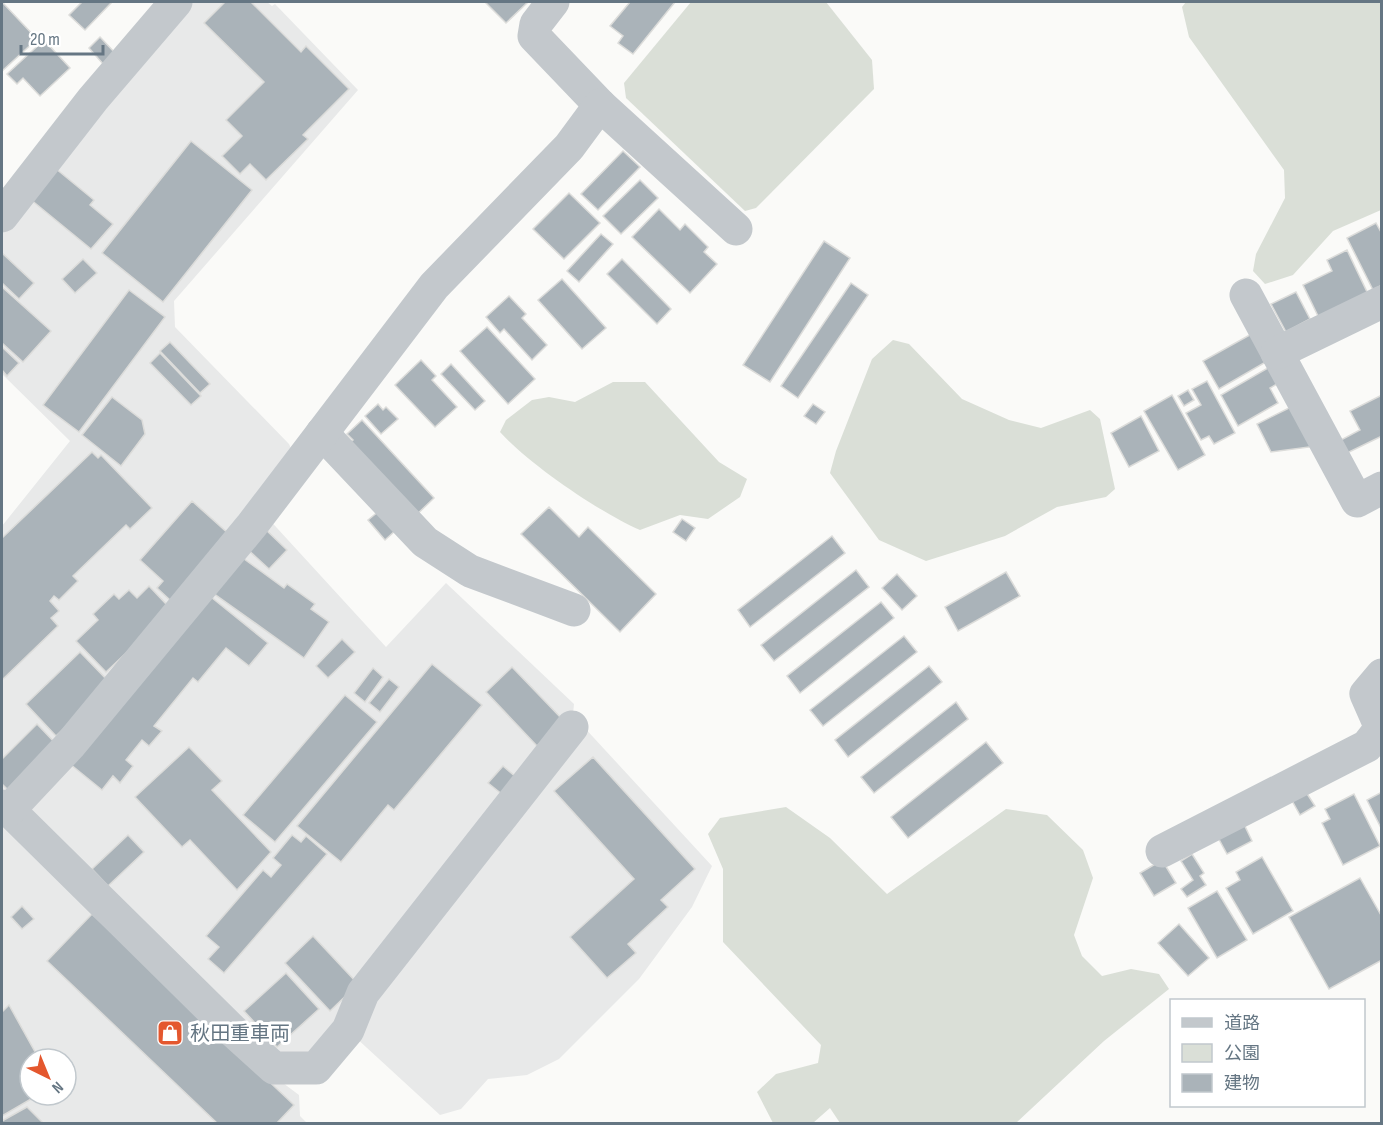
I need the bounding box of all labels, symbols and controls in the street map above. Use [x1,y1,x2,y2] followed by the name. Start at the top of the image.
[21,18,104,56] scale bar
[30,29,60,50] text: 20 m
[1170,999,1365,1107] legend
[1224,1013,1260,1034] text: 道路
[155,1018,185,1048] shop icon: 秋田重車両
[190,1022,290,1046] place label: 秋田重車両
[1224,1043,1260,1064] text: 公園
[18,1047,78,1107] north arrow
[1224,1073,1260,1094] text: 建物
[48,1077,67,1097] text: N

